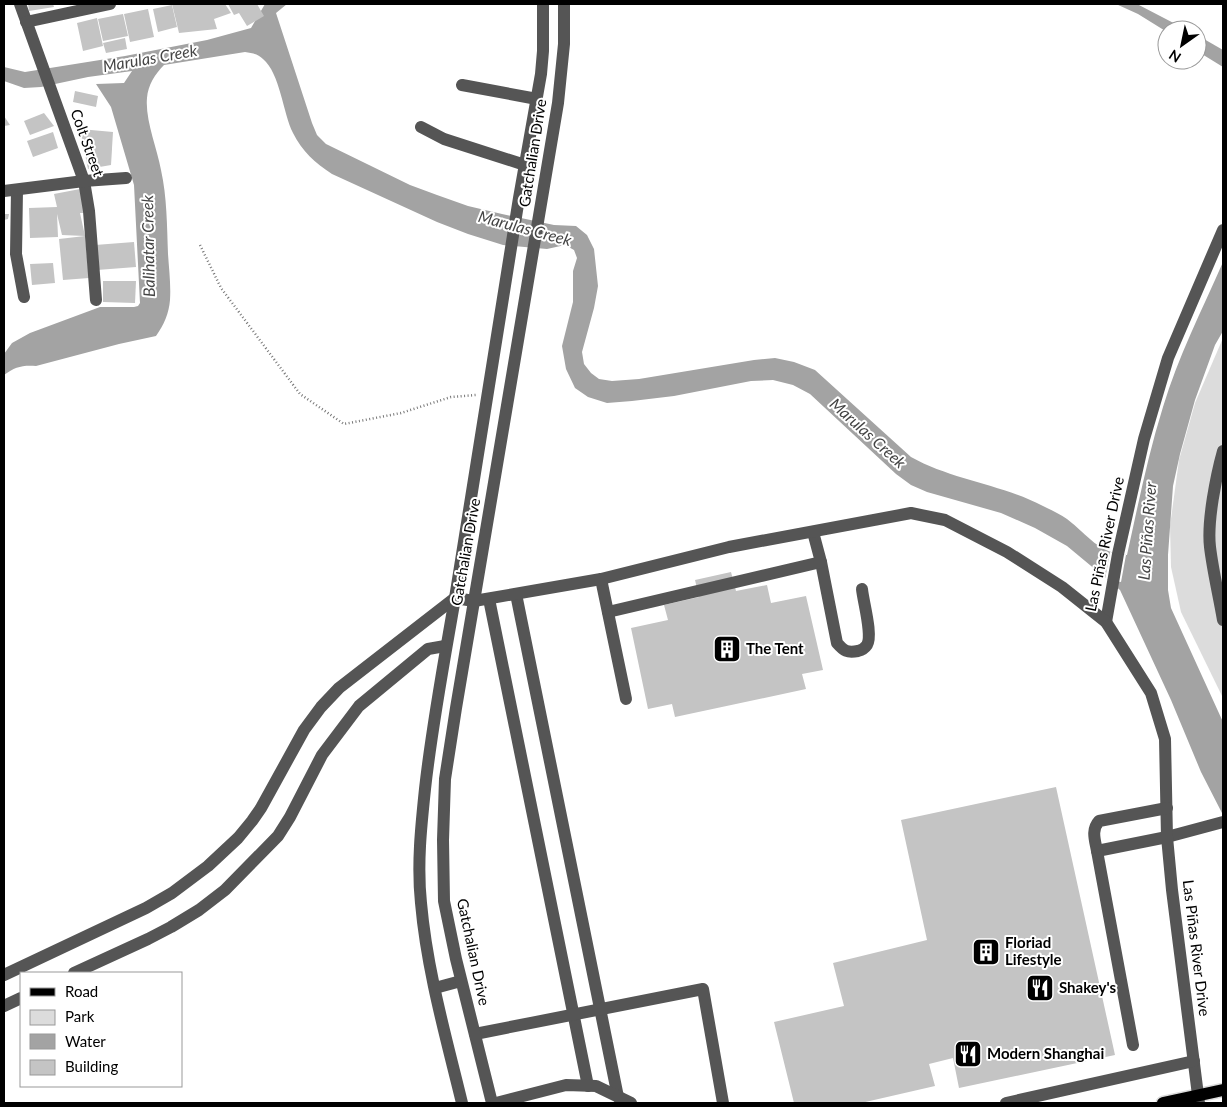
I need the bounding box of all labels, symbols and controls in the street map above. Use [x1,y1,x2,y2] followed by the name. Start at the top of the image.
[1157,20,1207,70] north arrow
[101,40,199,75] water label: Marulas Creek
[1165,46,1184,66] text: N
[515,97,549,208] street label: Gatchalian Drive
[67,106,109,179] street label: Colt Street
[137,194,158,297] water label: Balihatar Creek
[477,206,574,249] water label: Marulas Creek
[826,394,910,472] water label: Marulas Creek
[1081,475,1127,613] street label: Las Piñas River Drive
[1134,481,1159,581] water label: Las Piñas River
[447,496,483,607] street label: Gatchalian Drive
[712,634,742,664] building icon: The Tent
[746,639,804,657] place label: The Tent
[1180,879,1214,1017] street label: Las Piñas River Drive
[454,897,494,1007] street label: Gatchalian Drive
[1005,933,1062,968] place label: Floriad Lifestyle
[971,937,1001,967] building icon: Floriad Lifestyle
[20,972,182,1087] legend
[1025,973,1055,1003] restaurant icon: Shakey's
[1059,978,1117,996] place label: Shakey's
[65,982,98,1000] text: Road
[65,1007,95,1025] text: Park
[65,1032,106,1050] text: Water
[953,1039,983,1069] restaurant icon: Modern Shanghai
[987,1044,1104,1062] place label: Modern Shanghai
[65,1057,118,1075] text: Building

